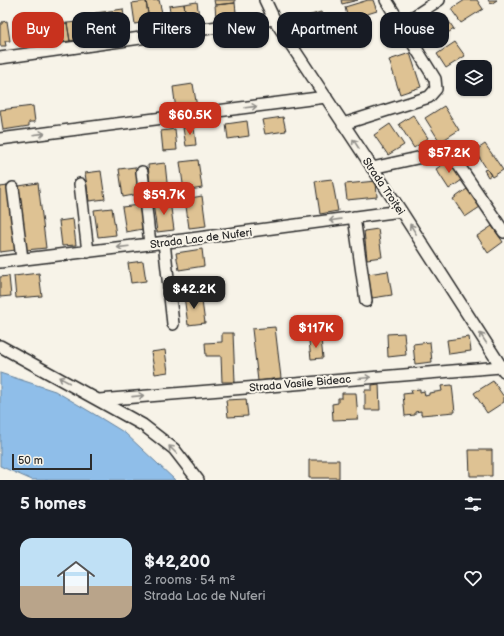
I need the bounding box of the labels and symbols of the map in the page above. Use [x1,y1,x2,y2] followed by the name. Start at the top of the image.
[157,102,223,136] pin: $60.5K
[244,103,257,111] one-way arrow
[32,131,45,138] one-way arrow
[352,139,360,150] one-way arrow
[416,140,482,174] pin: $57.2K
[360,155,408,217] street label: Strada Troiței
[131,182,197,216] pin: $59.7K
[329,216,342,224] one-way arrow
[409,224,417,235] one-way arrow
[149,226,253,251] street label: Strada Lac de Nuferi
[117,244,130,251] one-way arrow
[161,276,227,310] pin: $42.2K
[288,315,344,349] pin: $117K
[479,333,487,344] one-way arrow
[249,373,352,394] street label: Strada Vasile Bideac
[358,374,371,381] one-way arrow
[58,376,70,384] one-way arrow
[131,392,144,400] one-way arrow
[169,445,178,455] one-way arrow
[12,452,92,471] scale bar

